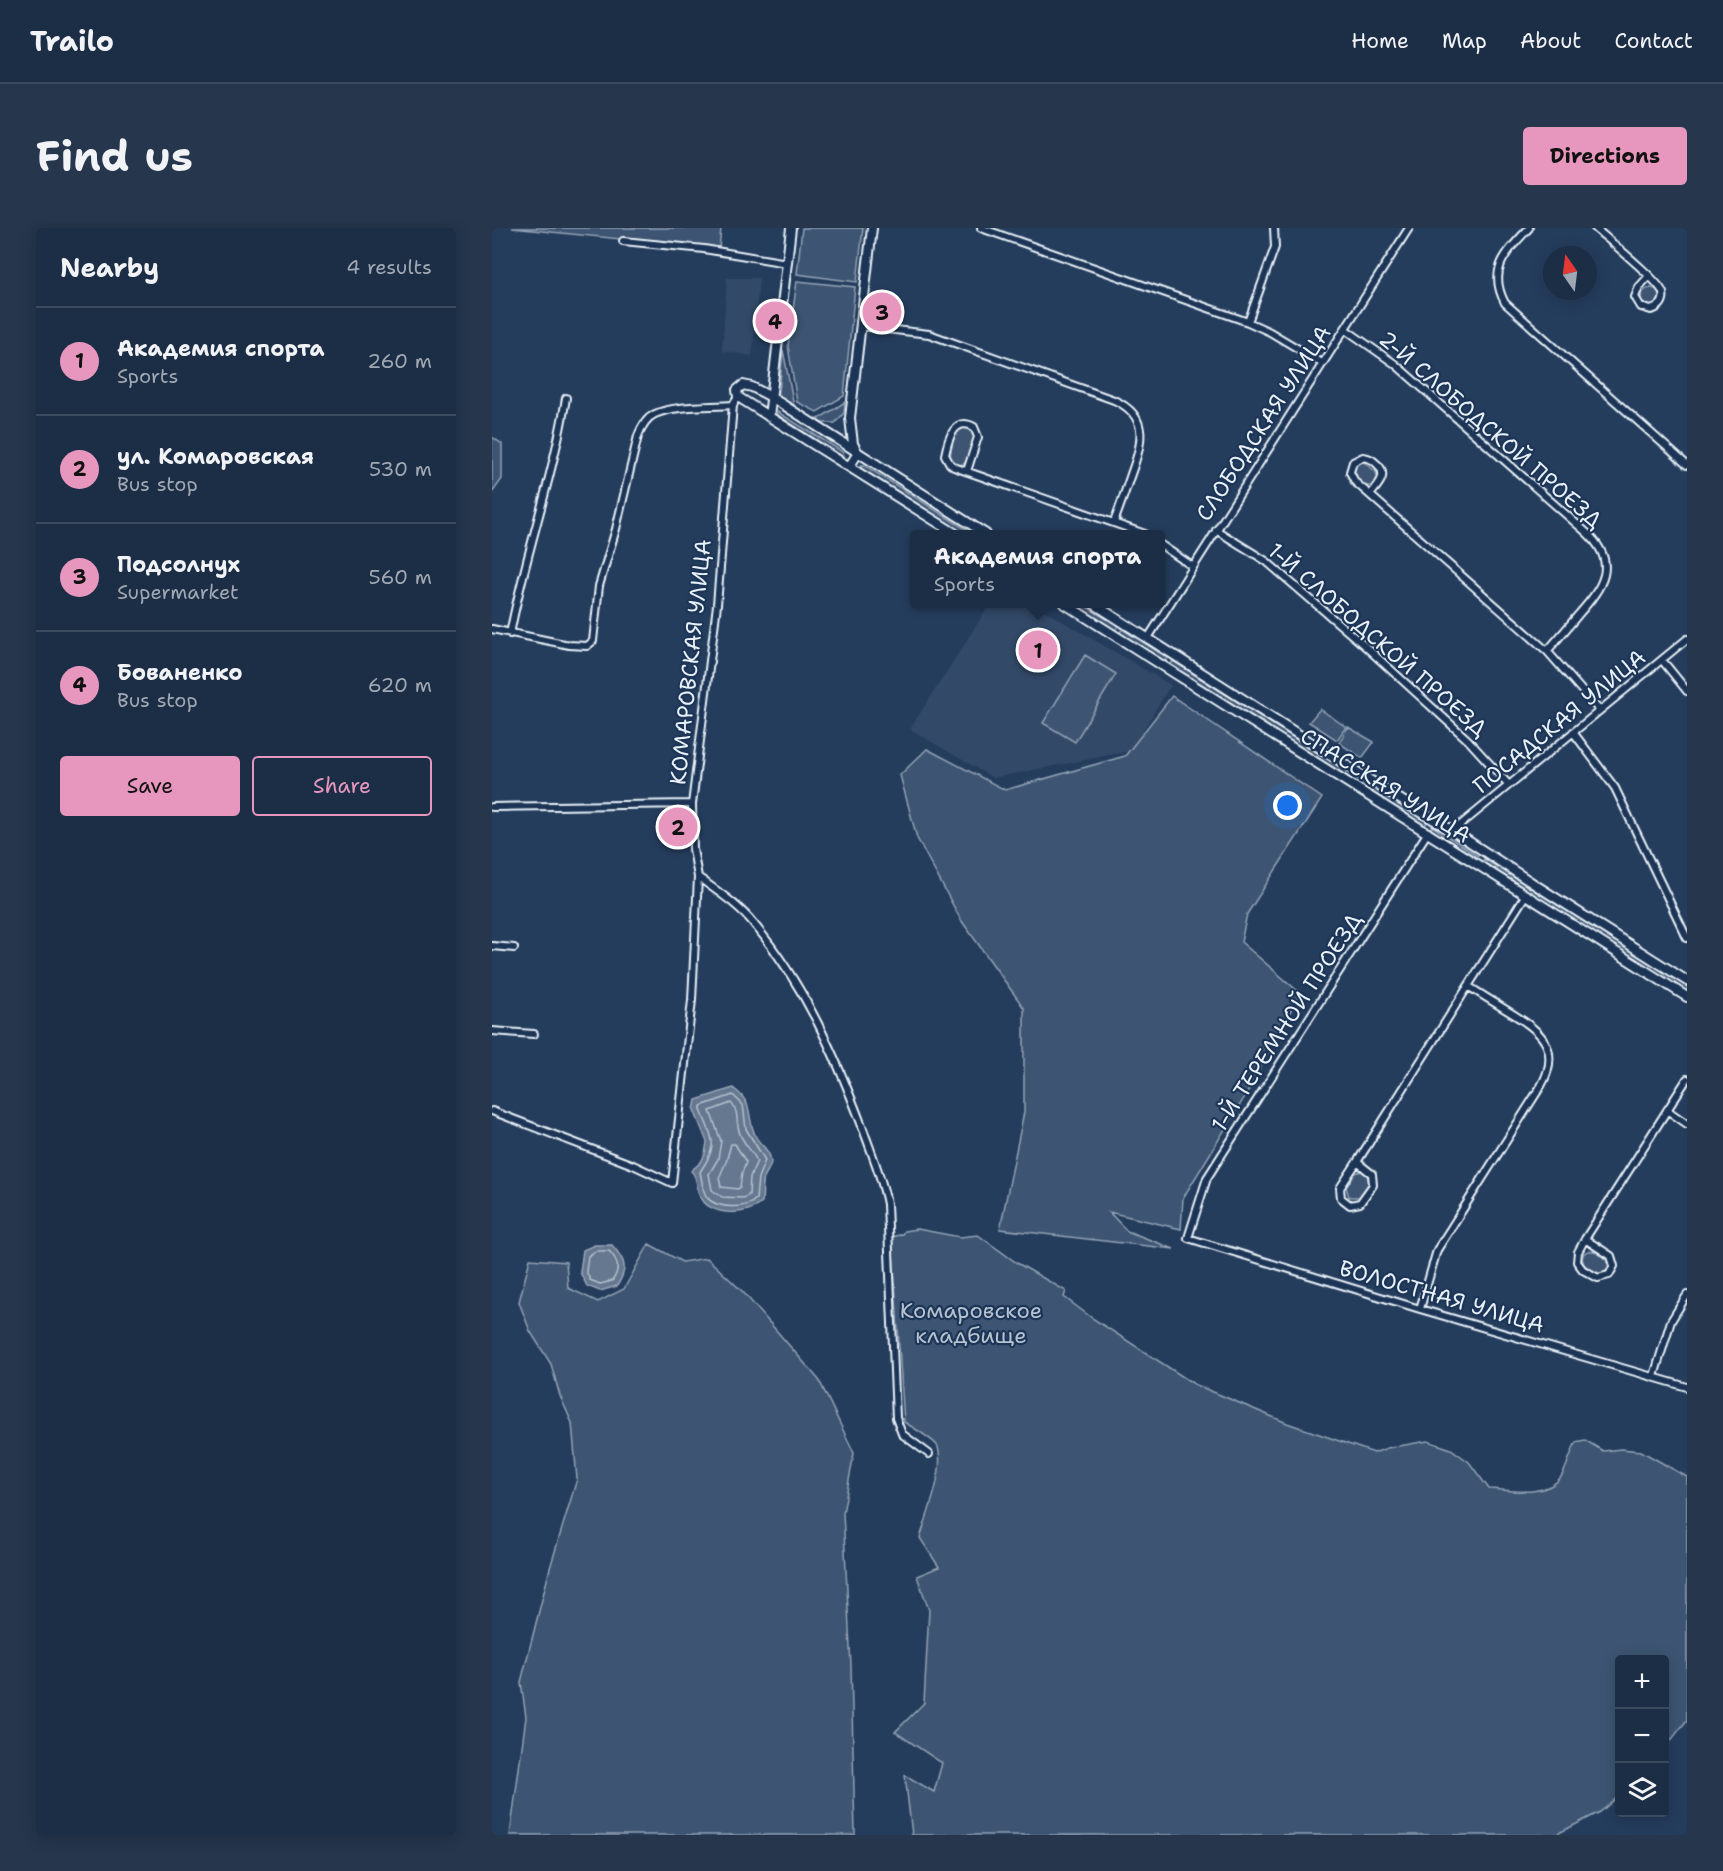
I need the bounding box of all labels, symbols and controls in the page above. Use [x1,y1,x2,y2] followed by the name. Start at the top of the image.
[30,22,114,60] text: Trailo
[1351,27,1409,55] text: Home
[1442,27,1487,55] text: Map
[1520,27,1581,55] text: About
[1614,27,1693,55] text: Contact
[1523,127,1687,185] button: Directions
[36,128,193,184] text: Find us
[1543,246,1597,300] north arrow
[60,250,159,285] text: Nearby
[346,254,432,280] text: 4 results
[862,290,902,334] pin: 3
[756,298,794,344] pin: 4
[1189,320,1338,527] street label: СЛОБОДСКАЯ УЛИЦА
[1373,324,1609,535] street label: 2-Й СЛОБОДСКОЙ ПРОЕЗД
[117,334,324,363] text: Академия спорта
[75,348,84,374] text: 1
[367,348,432,374] text: 260 m
[117,363,178,389] text: Sports
[117,442,314,471] text: ул. Комаровская
[73,456,87,482] text: 2
[369,456,432,482] text: 530 m
[117,471,198,497] text: Bus stop
[910,530,1165,608] popup
[1262,536,1494,743] street label: 1-Й СЛОБОДСКОЙ ПРОЕЗД
[663,538,718,786] street label: КОМАРОВСКАЯ УЛИЦА
[934,542,1141,571] text: Академия спорта
[117,550,240,579] text: Подсолнух
[73,564,87,590] text: 3
[369,564,432,590] text: 560 m
[934,571,995,597] text: Sports
[117,579,239,605] text: Supermarket
[1018,628,1058,672] pin: 1
[1467,643,1652,800] street label: ПОСАДСКАЯ УЛИЦА
[117,658,243,687] text: Бованенко
[73,672,87,698] text: 4
[368,672,432,698] text: 620 m
[117,687,198,713] text: Bus stop
[1295,721,1476,850] street label: СПАССКАЯ УЛИЦА
[60,756,240,816] button: Save
[252,756,432,816] button: Share
[1273,791,1302,820] your location
[658,804,698,850] pin: 2
[1205,907,1368,1137] street label: 1-Й ТЕРЕМНОЙ ПРОЕЗД
[1336,1253,1548,1340] street label: ВОЛОСТНАЯ УЛИЦА
[900,1296,1042,1350] park label: Комаровское кладбище
[1615,1655,1669,1817] map controls
[1615,1655,1669,1709] button: +
[1615,1709,1669,1763] button: −
[1615,1763,1669,1817] button: layers

